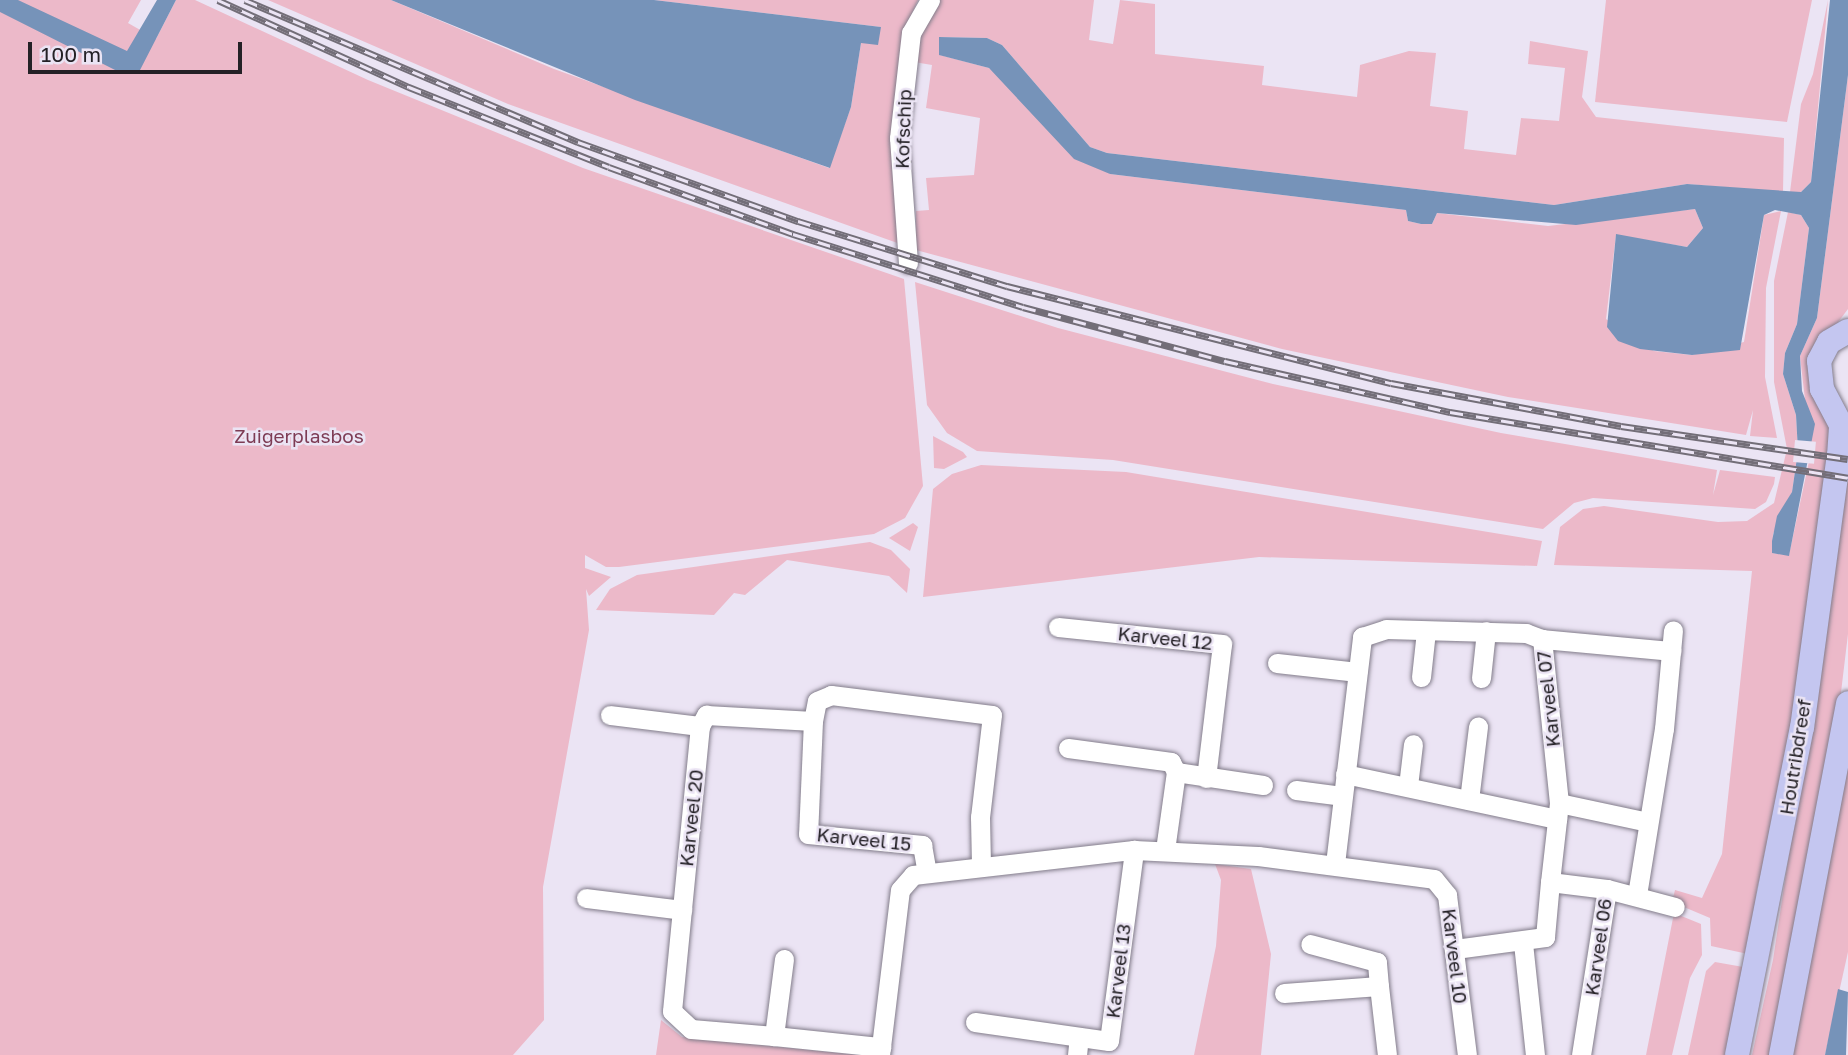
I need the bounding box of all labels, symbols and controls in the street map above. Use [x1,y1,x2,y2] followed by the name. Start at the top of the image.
[32,28,245,72] scale bar
[41,41,101,67] text: 100 m
[890,89,916,169] street label: Kofschip
[234,425,364,447] park label: Zuigerplasbos
[1117,622,1213,654] street label: Karveel 12
[1532,650,1564,748] street label: Karveel 07
[1775,698,1815,816] street label: Houtribdreef
[675,768,707,868] street label: Karveel 20
[816,823,912,855] street label: Karveel 15
[1580,897,1616,997] street label: Karveel 06
[1438,907,1472,1005] street label: Karveel 10
[1101,922,1135,1020] street label: Karveel 13

